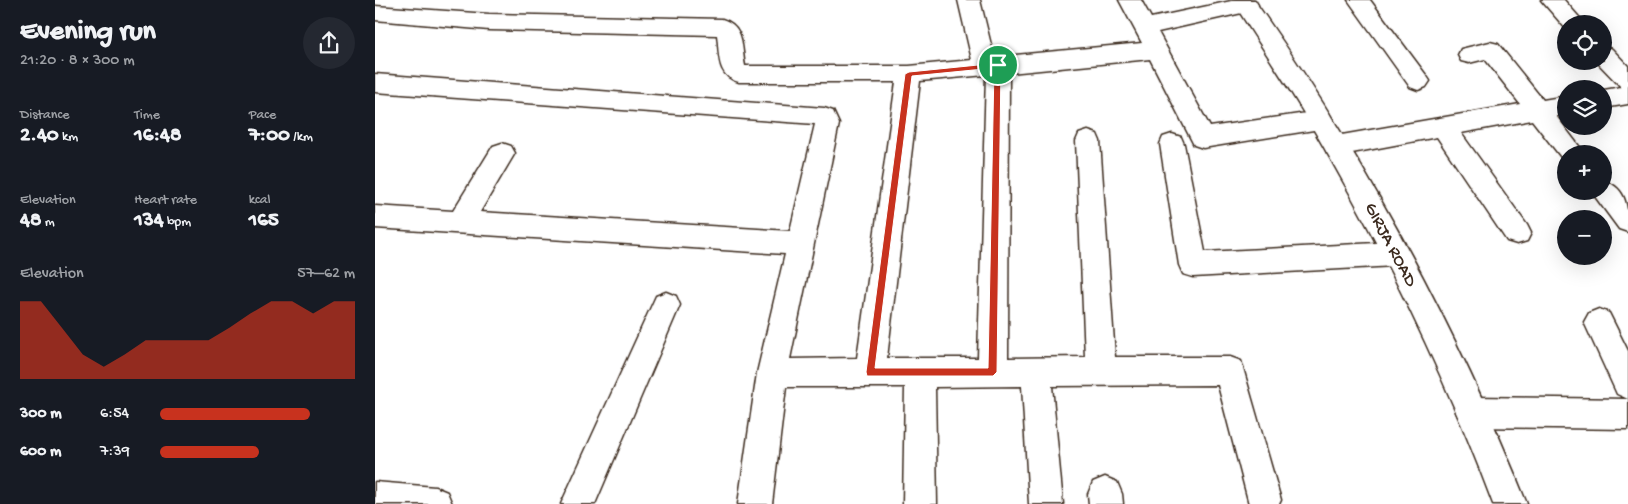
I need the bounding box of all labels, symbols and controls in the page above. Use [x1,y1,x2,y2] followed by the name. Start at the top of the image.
[1557,15,1612,265] map controls
[1557,15,1612,70] button: locate
[20,16,156,49] text: Evening run
[303,17,355,69] button: share
[977,44,1019,86] pin
[984,51,1012,79] icon: arrive
[20,52,135,71] text: 21:20 · 8 × 300 m
[1557,80,1612,135] button: layers
[20,107,69,124] text: Distance
[134,107,160,124] text: Time
[249,107,276,124] text: Pace
[20,124,59,149] text: 2.40
[134,124,182,149] text: 16:48
[249,124,290,149] text: 7:00
[59,129,78,146] text: km
[290,129,313,146] text: /km
[1557,145,1612,200] button: +
[20,192,76,209] text: Elevation
[134,192,197,209] text: Heart rate
[249,192,271,209] text: kcal
[1359,199,1421,291] street label: GIRJA ROAD
[20,209,41,234] text: 48
[134,209,164,234] text: 134
[249,209,279,234] text: 165
[1557,210,1612,265] button: −
[41,214,55,231] text: m
[164,214,191,231] text: bpm
[20,265,84,284] text: Elevation
[297,265,355,284] text: 57–62 m
[20,405,62,424] text: 300 m
[100,405,129,424] text: 6:54
[20,443,61,462] text: 600 m
[100,443,130,462] text: 7:39

